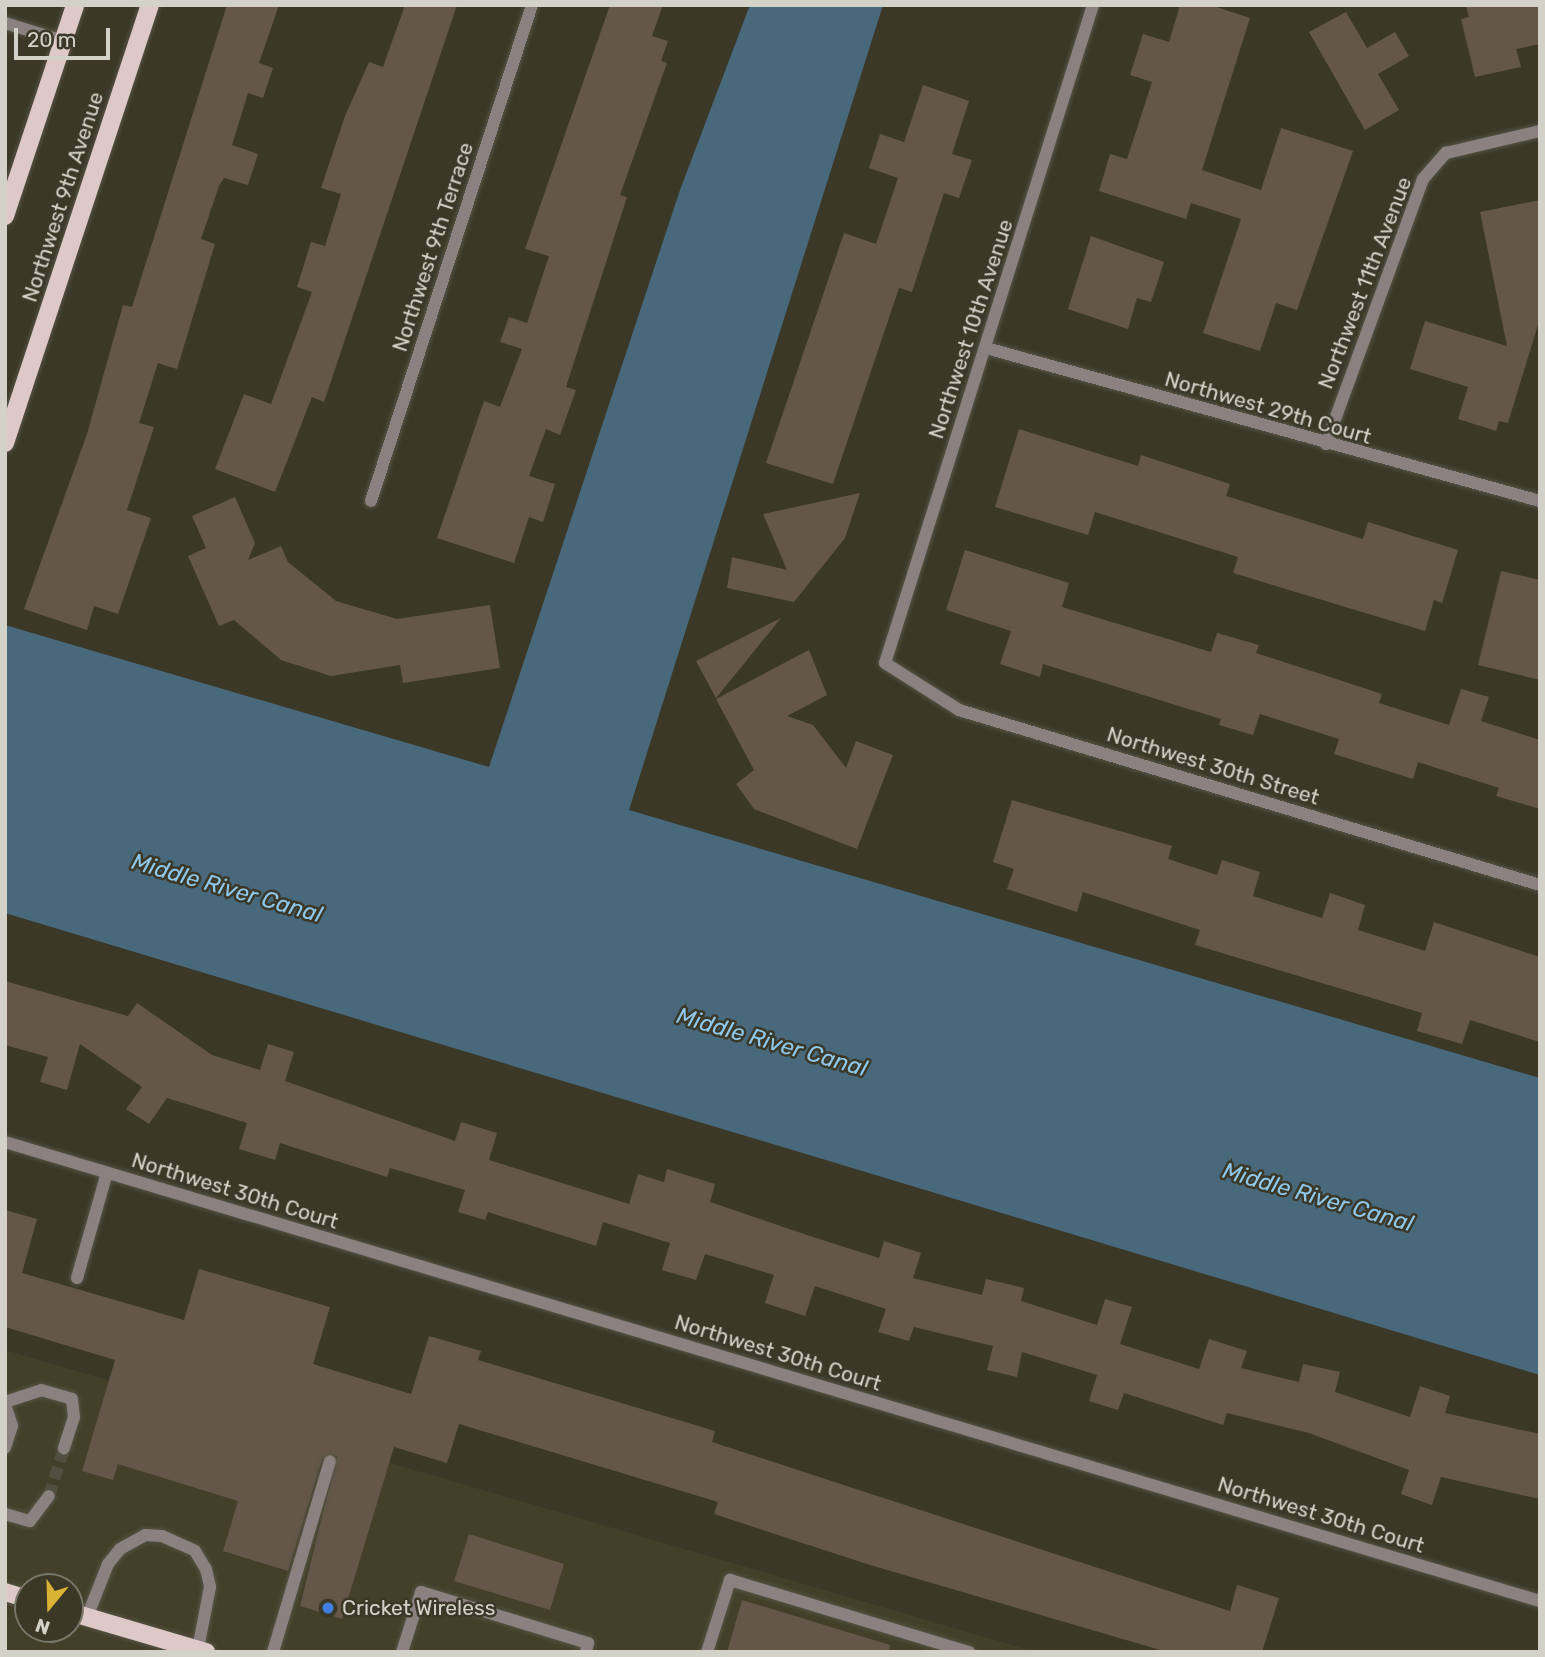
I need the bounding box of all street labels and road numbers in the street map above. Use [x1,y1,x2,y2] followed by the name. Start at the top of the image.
[17,88,109,306] street label: Northwest 9th Avenue
[387,139,479,355] street label: Northwest 9th Terrace
[1313,173,1417,393] street label: Northwest 11th Avenue
[924,216,1018,442] street label: Northwest 10th Avenue
[1162,366,1374,450] street label: Northwest 29th Court
[1104,722,1322,810] street label: Northwest 30th Street
[129,1148,341,1234] street label: Northwest 30th Court
[672,1310,884,1396] street label: Northwest 30th Court
[1215,1472,1427,1558] street label: Northwest 30th Court

